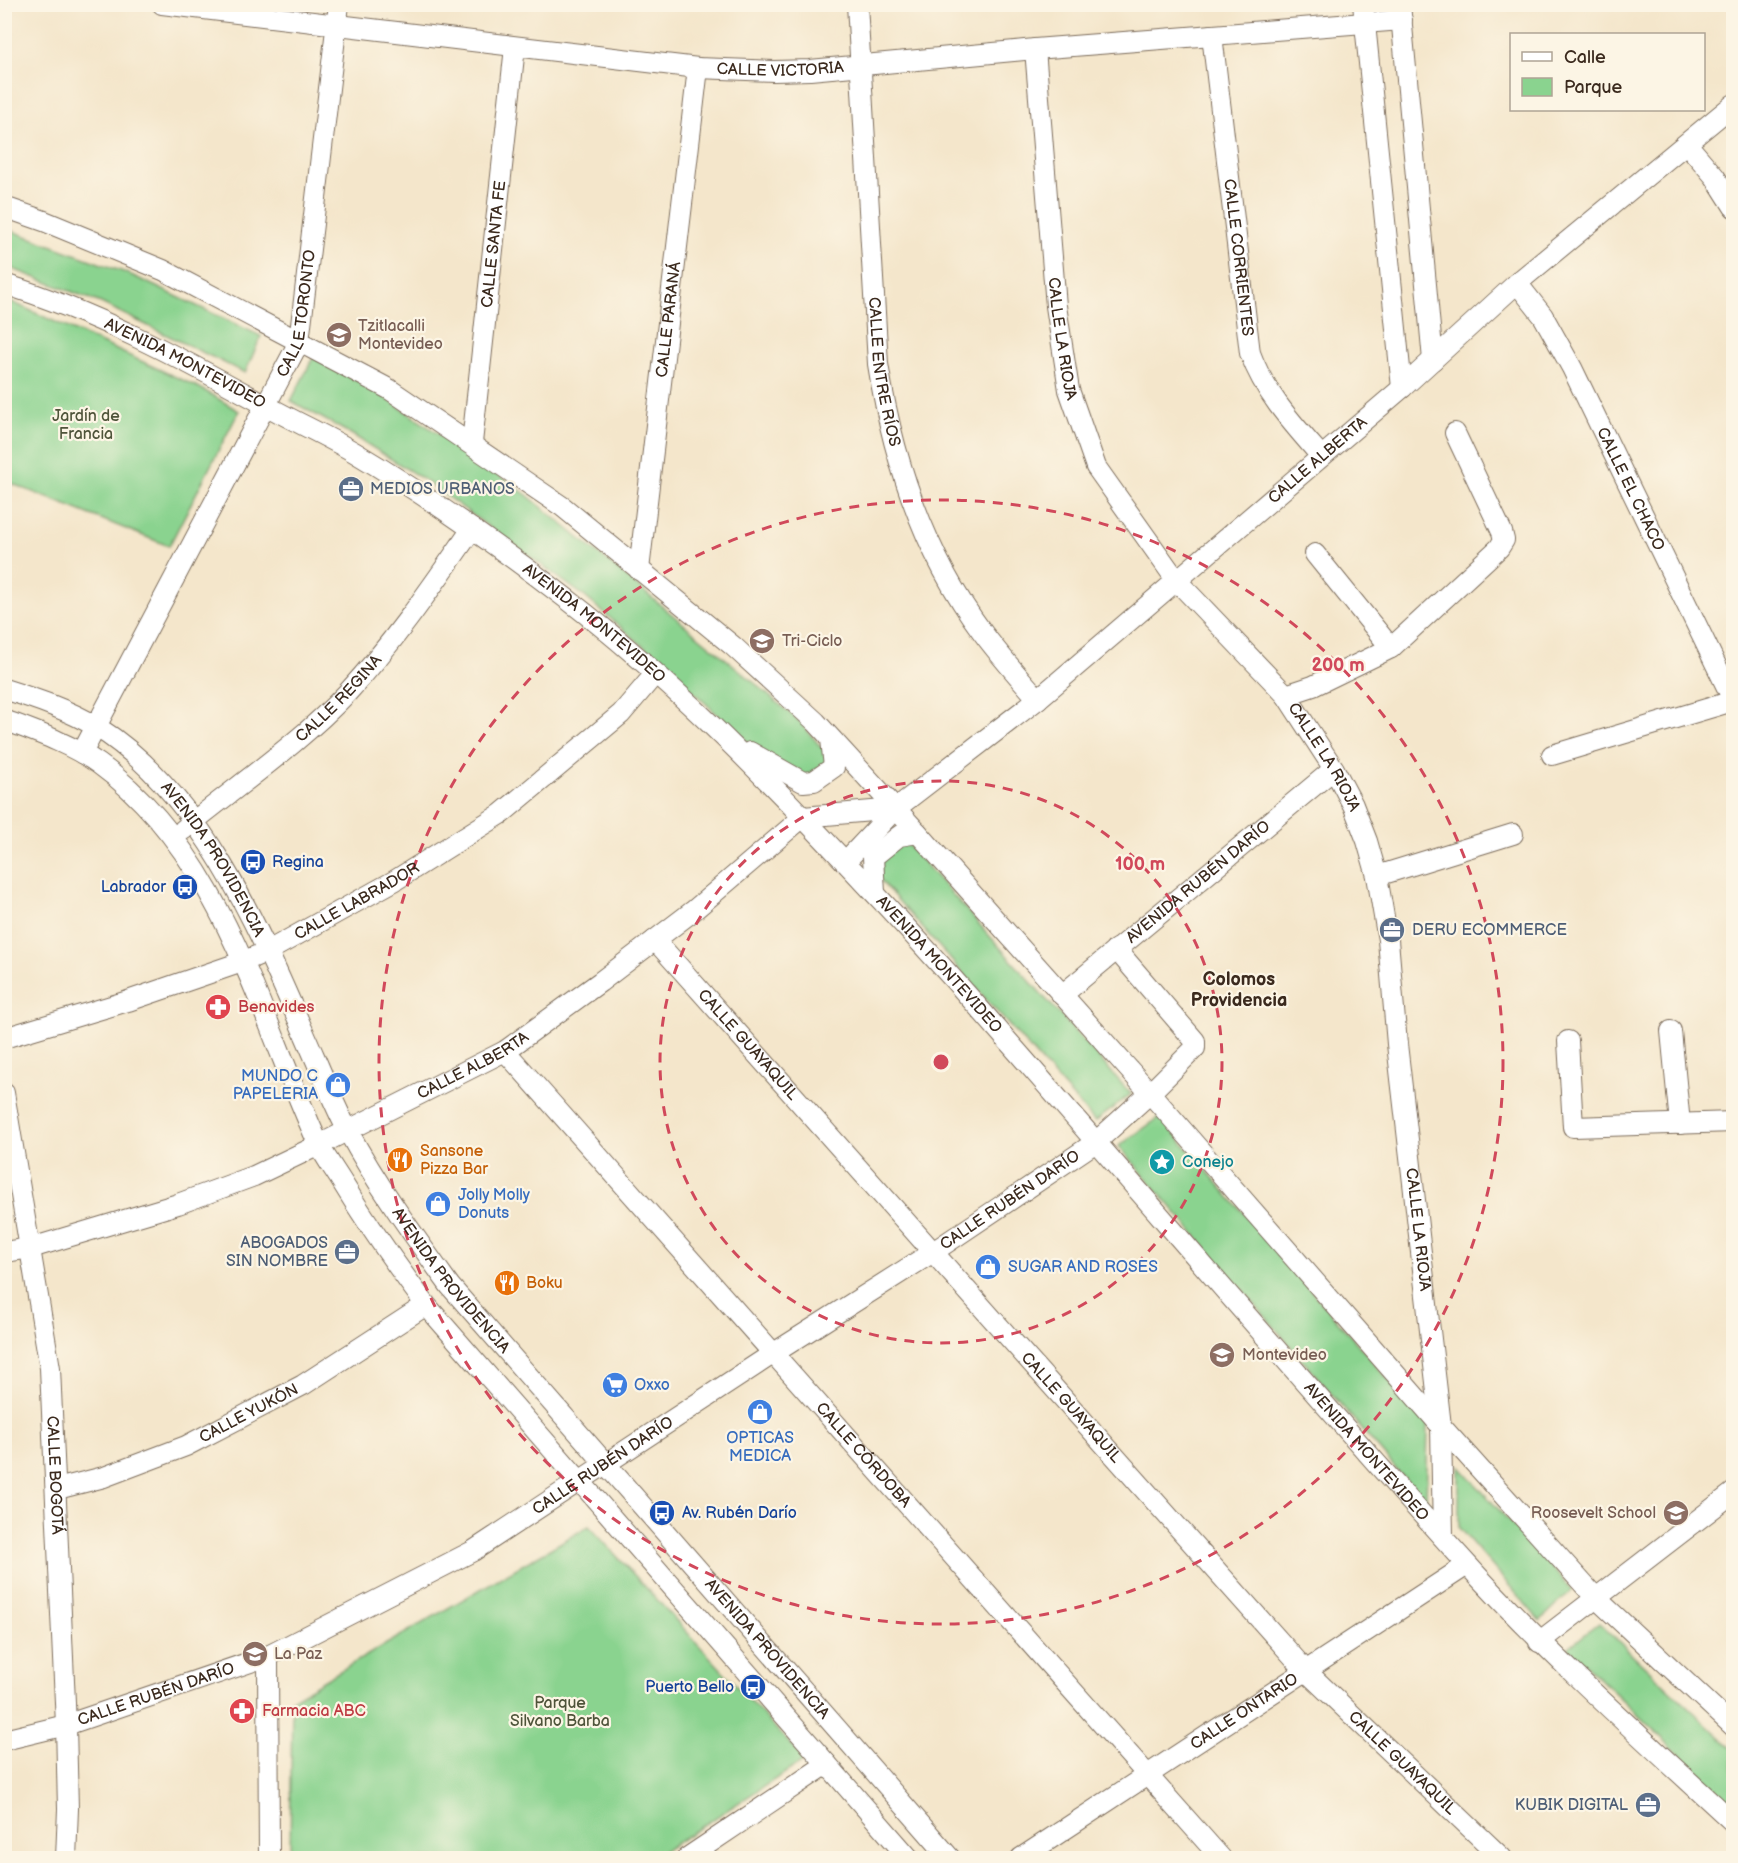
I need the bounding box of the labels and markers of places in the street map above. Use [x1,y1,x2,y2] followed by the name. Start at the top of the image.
[358,317,443,354] place label: Tzitlacalli Montevideo
[324,320,354,350] school or university icon: Tzitlacalli Montevideo
[336,474,366,504] office icon: MEDIOS URBANOS
[370,480,515,499] place label: MEDIOS URBANOS
[747,626,777,656] school or university icon: Tri-Ciclo
[782,632,842,651] place label: Tri-Ciclo
[238,847,268,877] bus stop icon: Regina
[272,853,324,872] place label: Regina
[170,872,200,902] bus stop icon: Labrador
[101,878,166,897] place label: Labrador
[1377,915,1407,945] office icon: DERU ECOMMERCE
[1412,921,1567,940] place label: DERU ECOMMERCE
[203,992,233,1022] pharmacy icon: Benavides
[238,998,315,1017] place label: Benavides
[931,1052,951,1072] centre of rings
[233,1067,318,1104] place label: MUNDO C PAPELERIA
[323,1070,353,1100] shop icon: MUNDO C PAPELERIA
[420,1142,488,1179] place label: Sansone Pizza Bar
[385,1145,415,1175] restaurant icon: Sansone Pizza Bar
[1147,1147,1177,1177] place icon: Conejo
[1182,1153,1234,1172] place label: Conejo
[458,1186,531,1223] place label: Jolly Molly Donuts
[423,1189,453,1219] shop icon: Jolly Molly Donuts
[226,1234,328,1271] place label: ABOGADOS SIN NOMBRE
[332,1237,362,1267] office icon: ABOGADOS SIN NOMBRE
[973,1252,1003,1282] shop icon: SUGAR AND ROSES
[1008,1258,1158,1277] place label: SUGAR AND ROSES
[492,1268,522,1298] restaurant icon: Boku
[526,1274,563,1293] place label: Boku
[1207,1340,1237,1370] school or university icon: Montevideo
[1242,1346,1327,1365] place label: Montevideo
[600,1370,630,1400] supermarket icon: Oxxo
[634,1376,670,1395] place label: Oxxo
[745,1397,775,1427] shop icon: OPTICAS MEDICA
[726,1429,794,1466] place label: OPTICAS MEDICA
[647,1498,677,1528] bus stop icon: Av. Rubén Darío
[1661,1498,1691,1528] school or university icon: Roosevelt School
[682,1504,797,1523] place label: Av. Rubén Darío
[1531,1504,1656,1523] place label: Roosevelt School
[240,1639,270,1669] school or university icon: La Paz
[274,1645,323,1664] place label: La Paz
[738,1672,768,1702] bus stop icon: Puerto Bello
[645,1678,734,1697] place label: Puerto Bello
[227,1696,257,1726] pharmacy icon: Farmacia ABC
[262,1702,366,1721] place label: Farmacia ABC
[1633,1790,1663,1820] office icon: KUBIK DIGITAL
[1515,1796,1629,1815] place label: KUBIK DIGITAL

